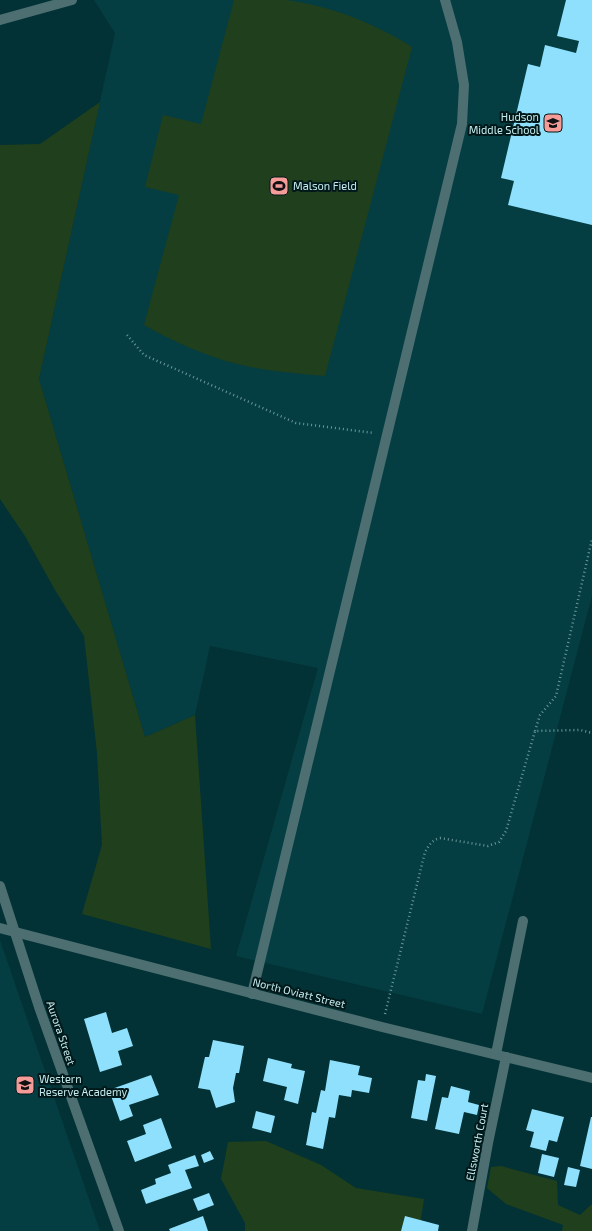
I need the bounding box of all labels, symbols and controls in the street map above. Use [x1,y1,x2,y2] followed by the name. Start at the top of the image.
[469,110,540,136] place label: Hudson Middle School
[542,112,564,134] school or university icon: Hudson Middle School
[268,175,290,197] sports icon: Malson Field
[293,179,357,192] place label: Malson Field
[252,975,347,1010] street label: North Oviatt Street
[44,999,79,1067] street label: Aurora Street
[39,1072,128,1098] place label: Western Reserve Academy
[14,1074,36,1096] school or university icon: Western Reserve Academy
[463,1102,490,1182] street label: Ellsworth Court

